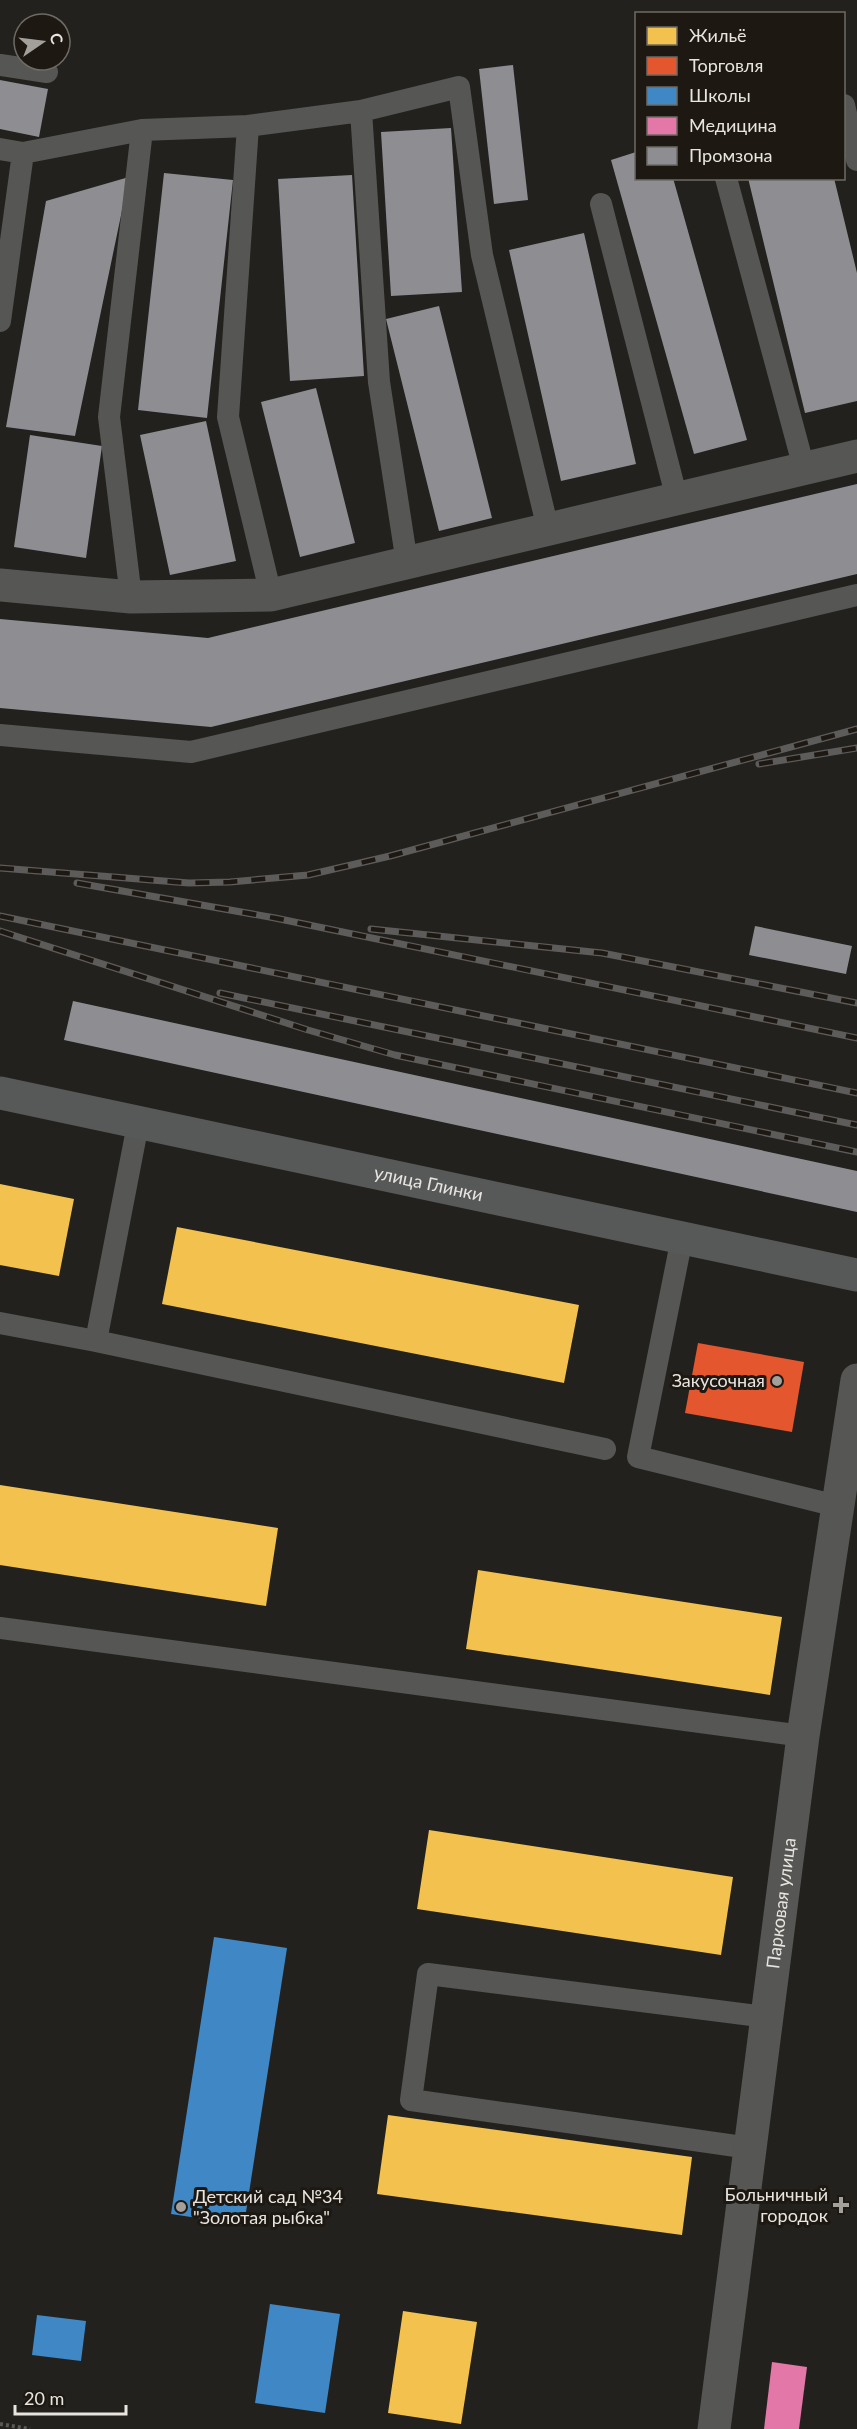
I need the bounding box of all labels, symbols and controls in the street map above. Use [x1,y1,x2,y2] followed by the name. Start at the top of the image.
[12,12,72,72] north arrow
[635,12,845,180] legend
[689,24,747,46] text: Жильё
[47,31,68,46] text: С
[689,54,763,76] text: Торговля
[689,84,751,106] text: Школы
[689,114,777,136] text: Медицина
[689,144,772,166] text: Промзона
[372,1161,485,1205] street label: улица Глинки
[672,1369,765,1391] place label: Закусочная
[770,1374,784,1388] marker: Закусочная
[761,1836,800,1970] street label: Парковая улица
[725,2183,829,2226] place label: Больничный городок
[193,2185,343,2228] place label: Детский сад №34 "Золотая рыбка"
[832,2196,850,2214] marker: Больничный городок
[174,2200,188,2214] marker: Детский сад №34 "Золотая рыбка"
[15,2378,126,2416] scale bar
[24,2387,64,2409] text: 20 m

